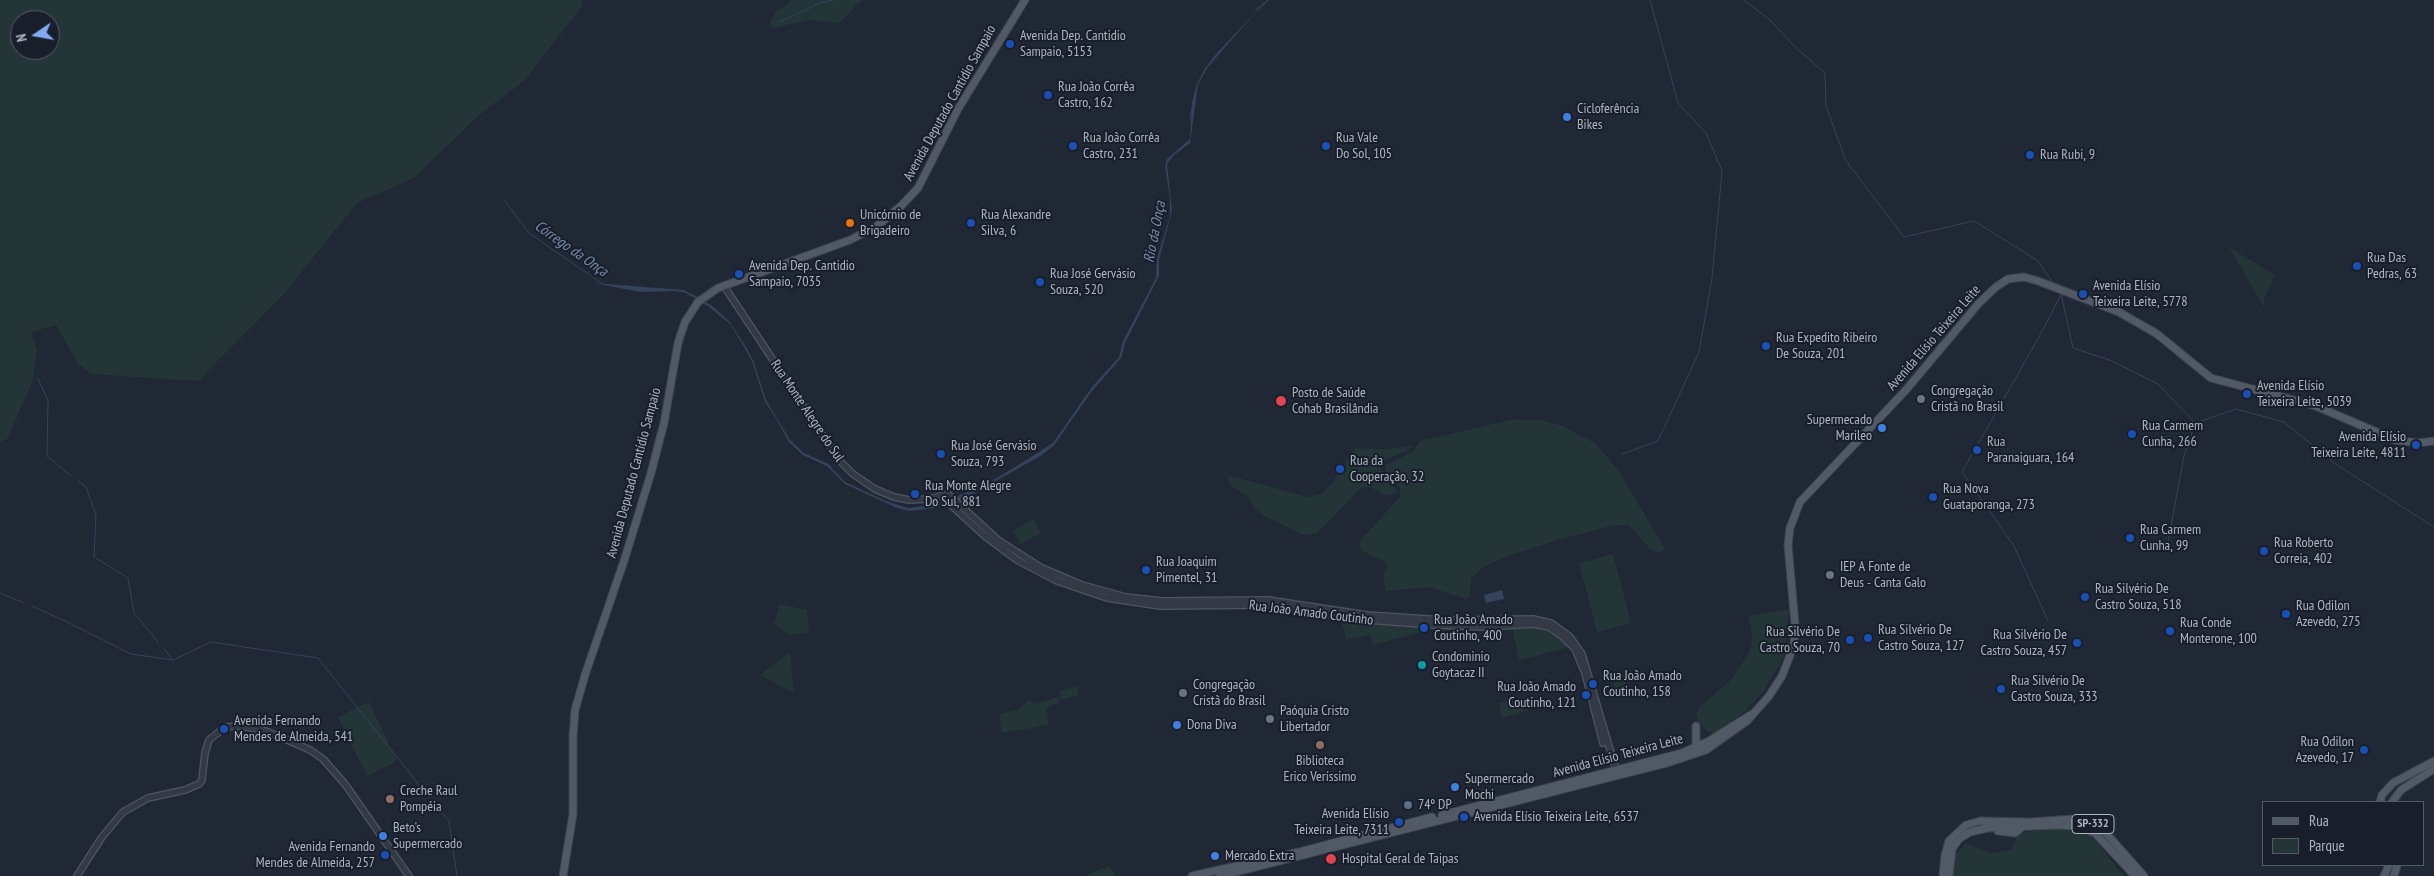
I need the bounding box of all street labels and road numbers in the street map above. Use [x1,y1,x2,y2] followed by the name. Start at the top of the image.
[900,22,1000,184] street label: Avenida Deputado Cantídio Sampaio
[1884,282,1984,394] street label: Avenida Elísio Teixeira Leite
[767,357,847,465] street label: Rua Monte Alegre do Sul
[603,386,665,560] street label: Avenida Deputado Cantídio Sampaio
[1248,597,1374,629] street label: Rua João Amado Coutinho
[1551,731,1685,781] street label: Avenida Elísio Teixeira Leite
[2072,814,2114,834] road number: SP-332

